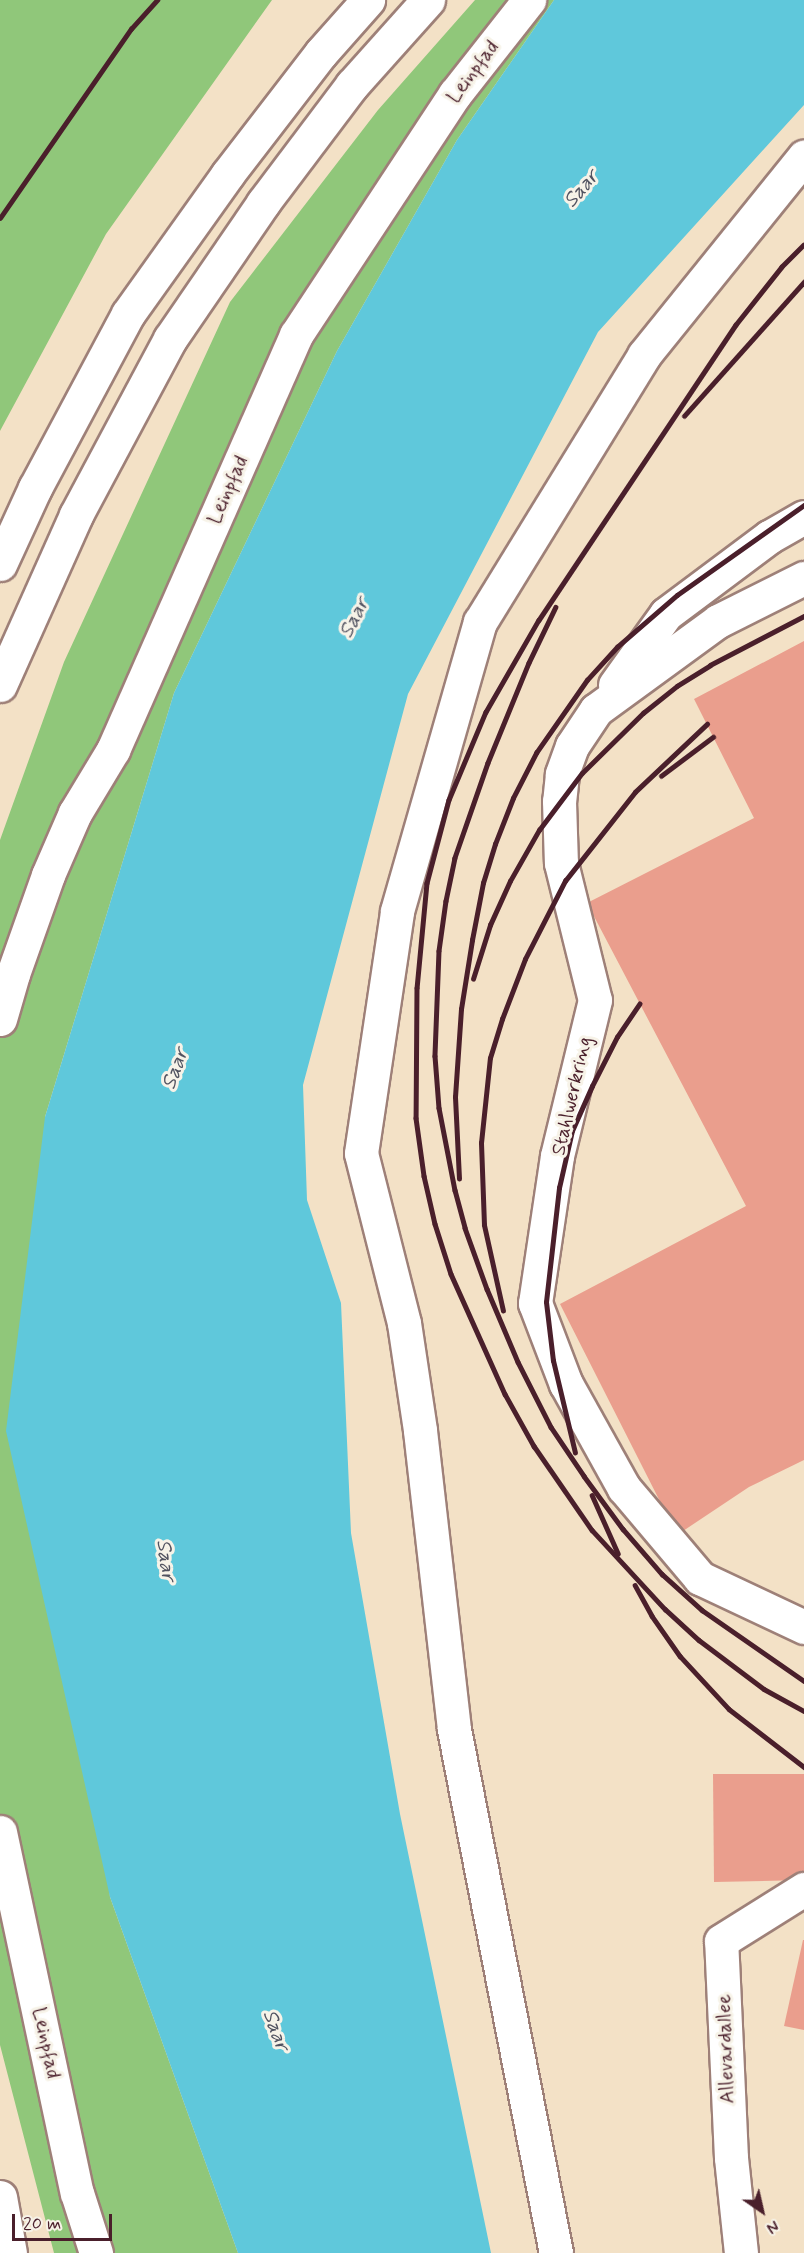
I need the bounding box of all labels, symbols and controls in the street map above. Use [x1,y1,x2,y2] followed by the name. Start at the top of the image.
[442,36,504,108] street label: Leinpfad
[558,165,604,213] water label: Saar
[202,452,254,528] street label: Leinpfad
[333,594,375,642] water label: Saar
[547,1034,597,1158] street label: Stahlwerkring
[156,1045,194,1093] water label: Saar
[151,1538,181,1582] water label: Saar
[712,1994,740,2104] street label: Allevardallee
[27,2005,65,2081] street label: Leinpfad
[257,2006,295,2054] water label: Saar
[732,2181,792,2241] north arrow
[15,2202,116,2240] scale bar
[23,2212,61,2236] text: 20 m
[762,2215,783,2238] text: N

